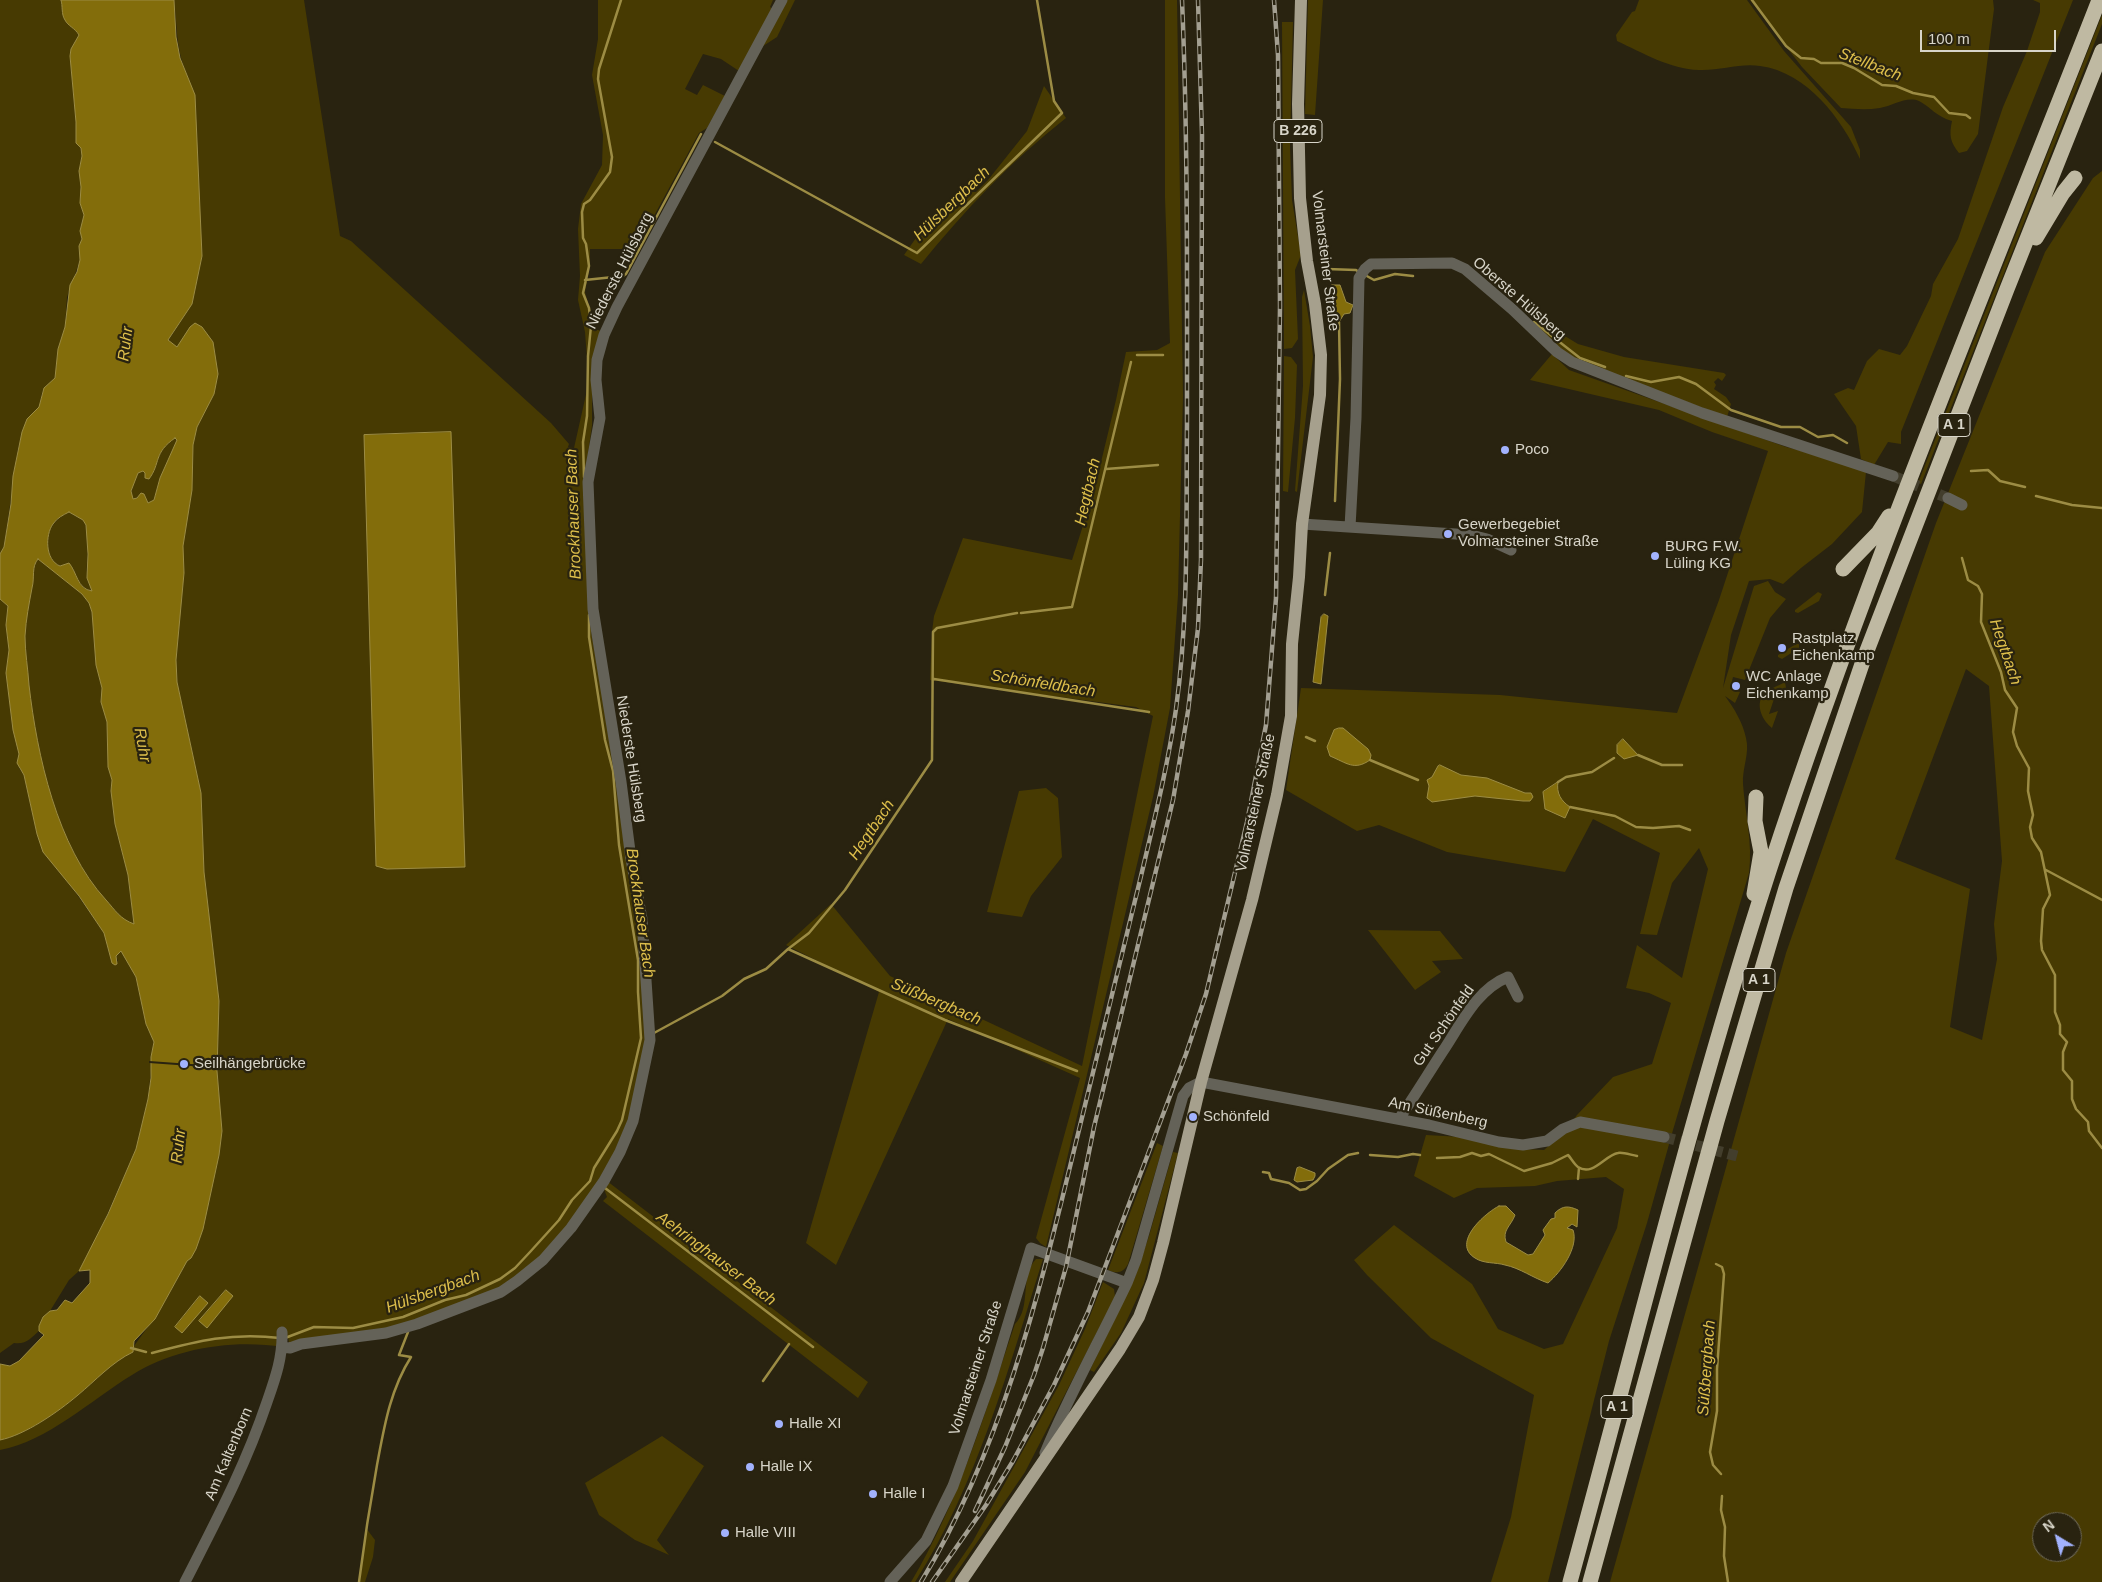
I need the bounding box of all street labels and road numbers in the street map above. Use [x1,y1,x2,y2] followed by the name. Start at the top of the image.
[1274,120,1322,142] road number: B 226
[1307,190,1343,332] street label: Volmarsteiner Straße
[583,210,657,332] street label: Niederste Hülsberg
[1469,254,1569,344] street label: Oberste Hülsberg
[1938,414,1970,436] road number: A 1
[612,694,650,824] street label: Niederste Hülsberg
[1233,732,1279,874] street label: Volmarsteiner Straße
[1743,968,1775,992] road number: A 1
[1409,982,1479,1070] street label: Gut Schönfeld
[1387,1094,1489,1132] street label: Am Süßenberg
[946,1298,1006,1438] street label: Volmarsteiner Straße
[1601,1395,1633,1418] road number: A 1
[201,1405,257,1503] street label: Am Kaltenborn

